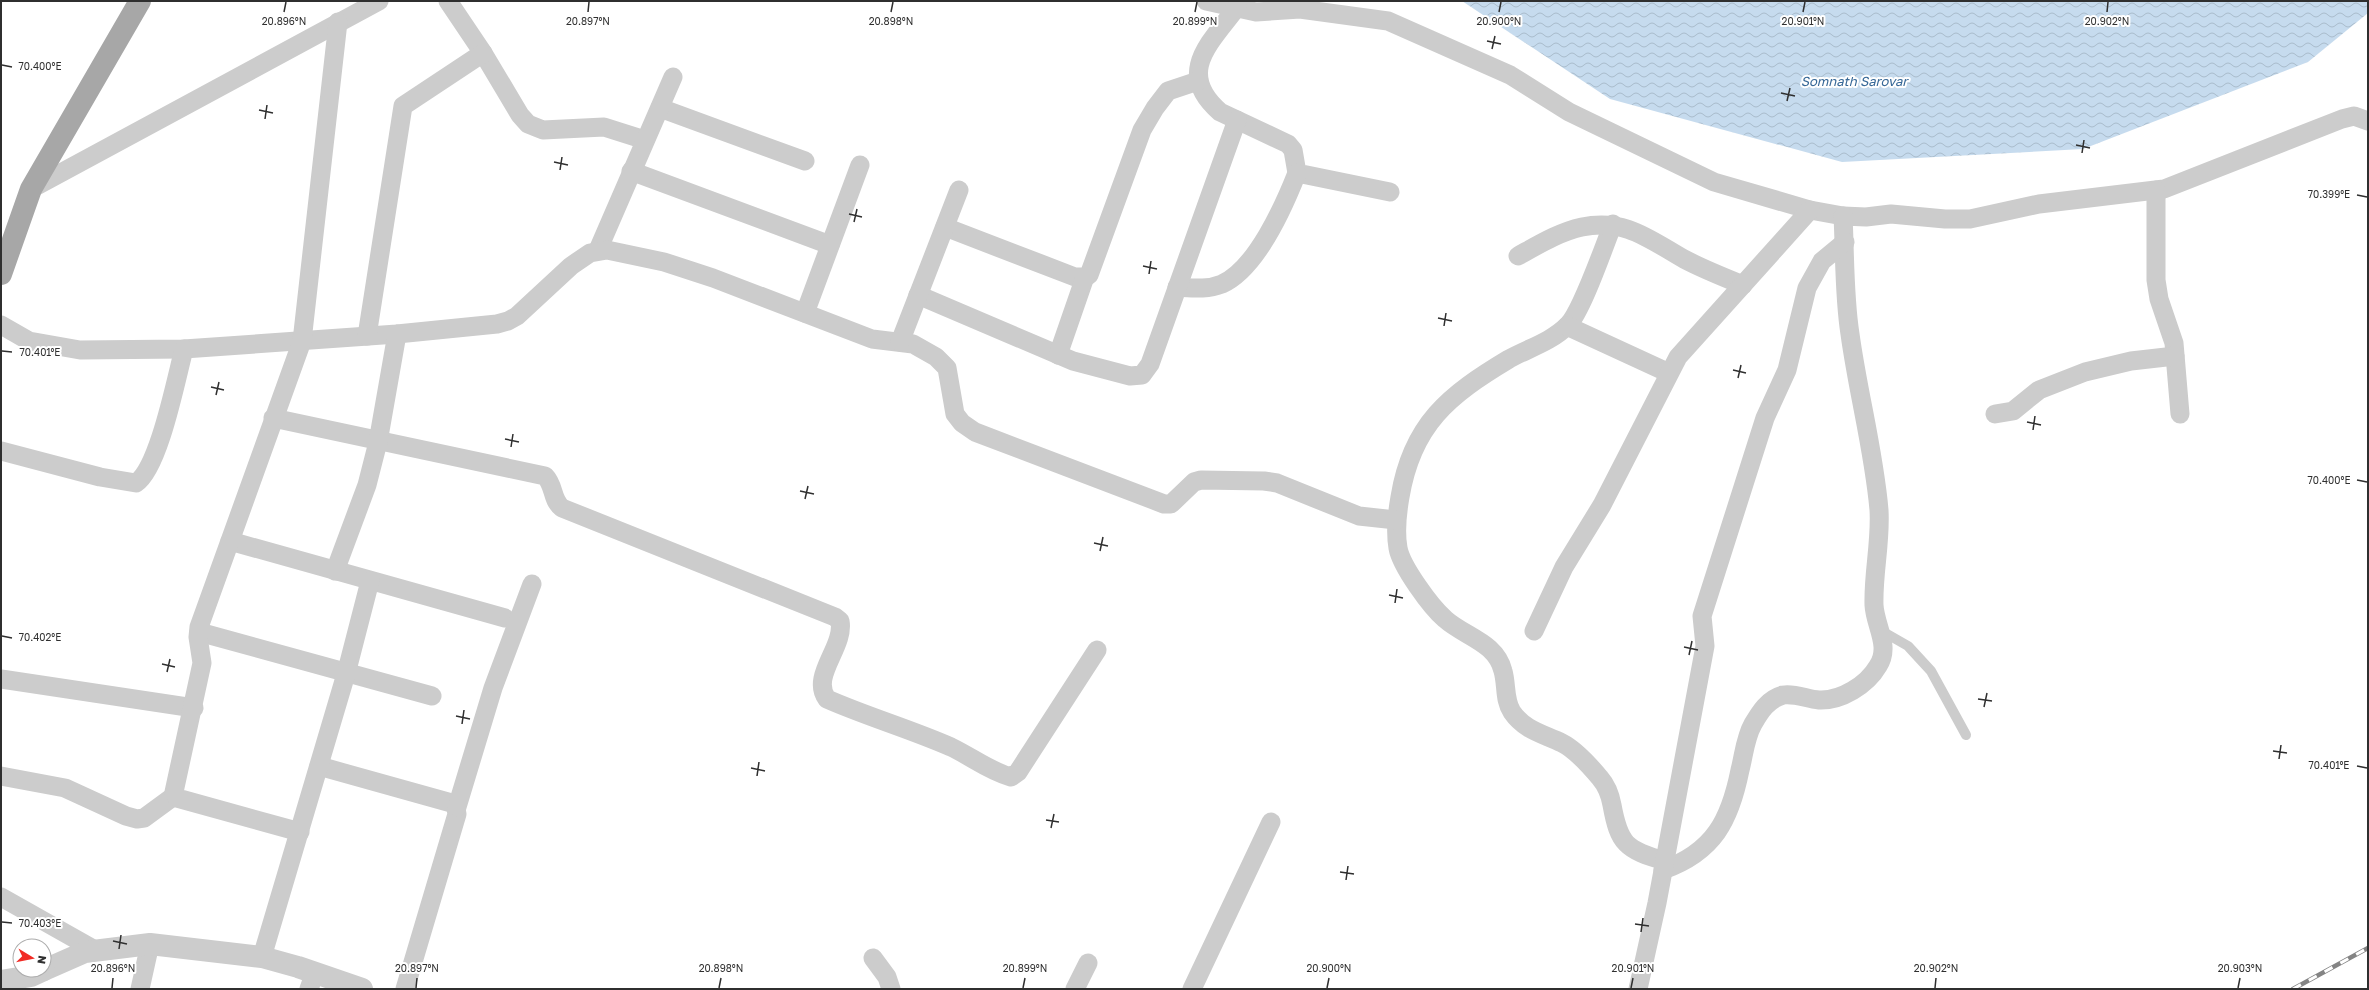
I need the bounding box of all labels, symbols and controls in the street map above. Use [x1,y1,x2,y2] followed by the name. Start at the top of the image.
[262,15,306,27] text: 20.896°N
[566,15,610,27] text: 20.897°N
[869,15,913,27] text: 20.898°N
[1173,15,1217,27] text: 20.899°N
[1477,15,1521,27] text: 20.900°N
[1782,15,1824,27] text: 20.901°N
[2085,15,2129,27] text: 20.902°N
[19,60,62,72] text: 70.400°E
[1801,73,1909,89] water label: Somnath Sarovar
[2308,188,2350,200] text: 70.399°E
[20,346,60,358] text: 70.401°E
[2308,474,2351,486] text: 70.400°E
[19,631,61,643] text: 70.402°E
[2309,759,2349,771] text: 70.401°E
[19,917,61,929] text: 70.403°E
[12,938,52,978] north arrow
[35,955,49,965] text: N
[91,962,135,974] text: 20.896°N
[395,962,439,974] text: 20.897°N
[699,962,743,974] text: 20.898°N
[1003,962,1047,974] text: 20.899°N
[1307,962,1351,974] text: 20.900°N
[1612,962,1654,974] text: 20.901°N
[1914,962,1958,974] text: 20.902°N
[2218,962,2262,974] text: 20.903°N

